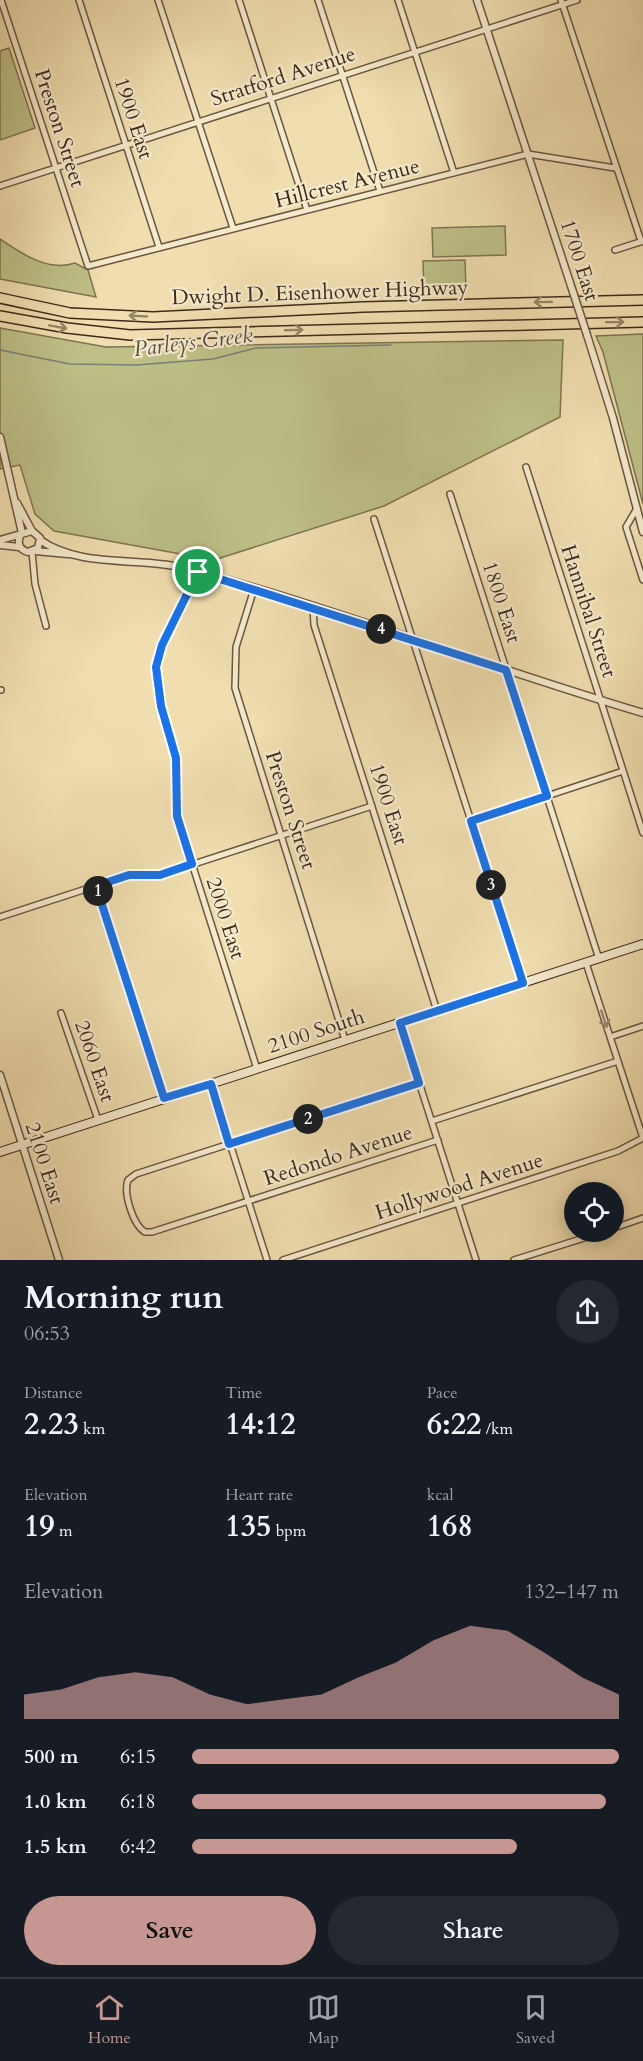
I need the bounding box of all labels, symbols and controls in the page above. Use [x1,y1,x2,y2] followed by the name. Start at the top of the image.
[207,39,359,114] street label: Stratford Avenue
[27,65,92,191] street label: Preston Street
[107,74,160,163] street label: 1900 East
[272,151,423,215] street label: Hillcrest Avenue
[553,216,606,305] street label: 1700 East
[171,273,469,312] street label: Dwight D. Eisenhower Highway
[533,296,553,308] one-way arrow
[128,310,148,321] one-way arrow
[604,316,624,328] one-way arrow
[132,320,255,364] water label: Parleys Creek
[47,322,67,333] one-way arrow
[283,325,303,336] one-way arrow
[553,541,624,682] street label: Hannibal Street
[172,546,223,597] pin
[181,555,214,588] icon: arrive
[475,558,528,647] street label: 1800 East
[366,614,396,644] pin: 4
[377,618,385,640] text: 4
[258,747,323,873] street label: Preston Street
[362,760,415,849] street label: 1900 East
[476,870,506,900] pin: 3
[199,874,252,963] street label: 2000 East
[487,874,495,896] text: 3
[83,876,113,906] pin: 1
[94,880,102,902] text: 1
[264,1002,369,1061] street label: 2100 South
[600,1009,611,1027] one-way arrow
[67,1017,122,1106] street label: 2060 East
[293,1104,323,1134] pin: 2
[304,1108,312,1130] text: 2
[260,1118,416,1193] street label: Redondo Avenue
[18,1119,71,1208] street label: 2100 East
[371,1146,547,1227] street label: Hollywood Avenue
[564,1182,624,1242] map controls
[564,1182,624,1242] button: locate
[24,1275,224,1320] text: Morning run
[556,1280,619,1343] button: share
[24,1320,70,1347] text: 06:53
[24,1382,82,1404] text: Distance
[225,1382,262,1404] text: Time
[427,1382,458,1404] text: Pace
[24,1404,79,1445] text: 2.23
[225,1404,296,1445] text: 14:12
[427,1404,481,1445] text: 6:22
[79,1418,105,1440] text: km
[481,1418,513,1440] text: /km
[24,1484,88,1506] text: Elevation
[225,1484,293,1506] text: Heart rate
[427,1484,454,1506] text: kcal
[24,1506,55,1547] text: 19
[225,1506,271,1547] text: 135
[427,1506,473,1547] text: 168
[55,1520,73,1542] text: m
[271,1520,306,1542] text: bpm
[24,1578,103,1605] text: Elevation
[524,1578,619,1605] text: 132–147 m
[24,1743,79,1770] text: 500 m
[120,1743,156,1770] text: 6:15
[24,1788,87,1815] text: 1.0 km
[120,1788,156,1815] text: 6:18
[24,1833,87,1860] text: 1.5 km
[120,1833,156,1860] text: 6:42
[24,1896,316,1965] button: Save
[328,1896,619,1965] button: Share
[88,1991,131,2049] tab: Home
[307,1991,340,2049] tab: Map
[516,1991,555,2049] tab: Saved

